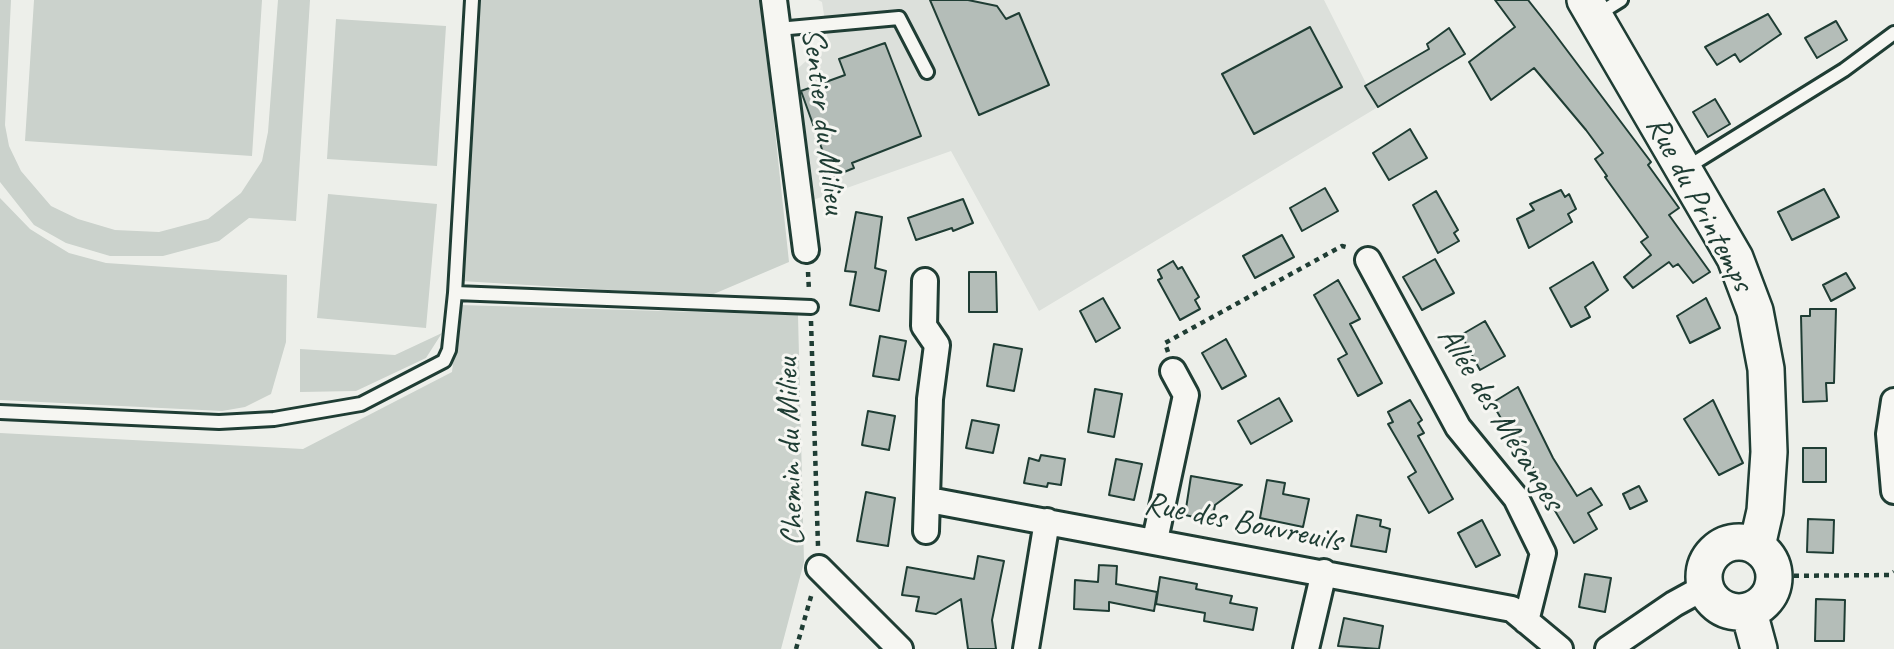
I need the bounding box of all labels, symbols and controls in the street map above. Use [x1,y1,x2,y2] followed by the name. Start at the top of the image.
[792,26,854,216] street label: Sentier du Milieu
[1636,110,1762,298] street label: Rue du Printemps
[1428,320,1572,518] street label: Allée des Mésanges
[768,357,814,547] street label: Chemin du Milieu
[1141,484,1345,562] street label: Rue des Bouvreuils

